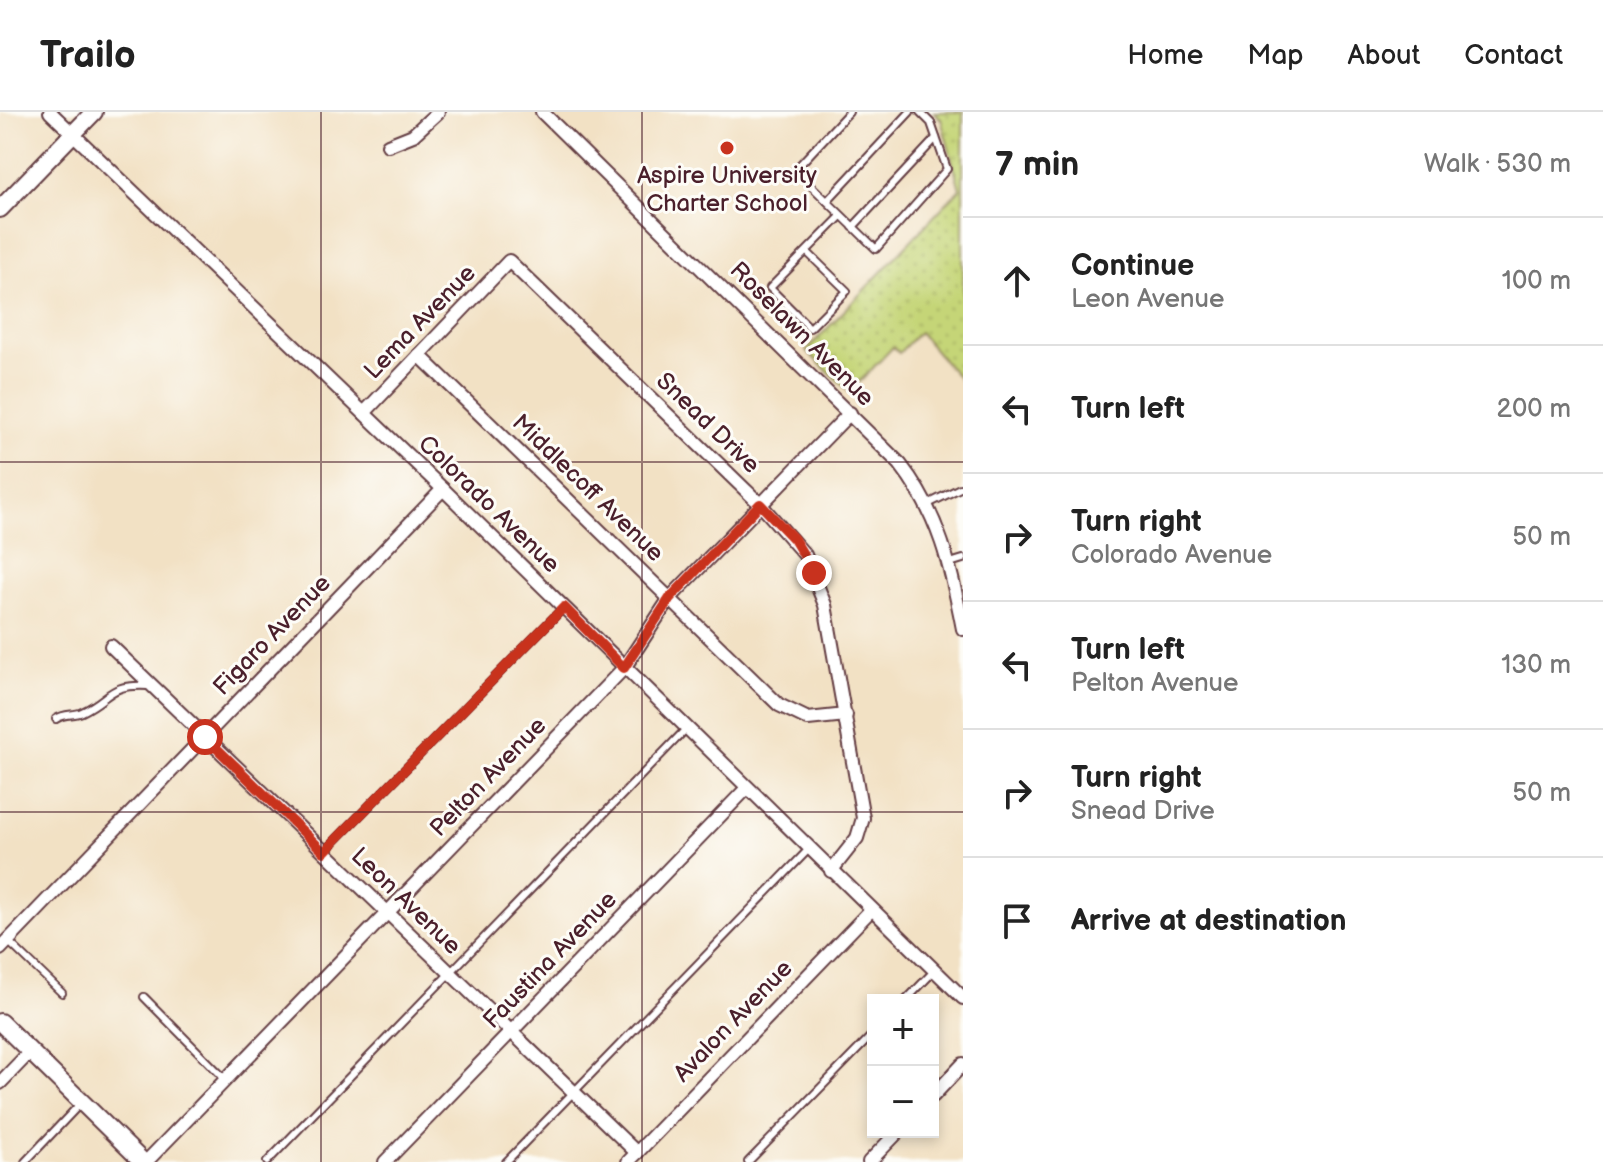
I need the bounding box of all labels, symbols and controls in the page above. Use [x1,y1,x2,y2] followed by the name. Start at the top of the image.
[40,33,136,78] text: Trailo
[1127,39,1203,72] text: Home
[1247,39,1304,72] text: Map
[1348,39,1420,72] text: About
[1464,39,1563,72] text: Contact
[718,139,736,157] marker: Aspire University Charter School
[995,144,1079,185] text: 7 min
[1424,149,1571,180] text: Walk · 530 m
[637,161,817,218] place label: Aspire University Charter School
[1071,248,1194,284] text: Continue
[724,256,880,412] street label: Roselawn Avenue
[358,259,482,385] street label: Lema Avenue
[995,259,1039,303] icon: ahead
[1502,266,1571,297] text: 100 m
[1071,284,1224,315] text: Leon Avenue
[650,367,766,479] street label: Snead Drive
[995,387,1039,431] icon: left
[1071,391,1185,427] text: Turn left
[1497,394,1571,425] text: 200 m
[506,408,670,568] street label: Middlecoff Avenue
[412,429,566,579] street label: Colorado Avenue
[1071,504,1202,540] text: Turn right
[995,515,1039,559] icon: right
[1512,522,1571,553] text: 50 m
[1071,540,1272,571] text: Colorado Avenue
[796,555,832,591] route end
[207,569,337,701] street label: Figaro Avenue
[1071,632,1185,668] text: Turn left
[995,643,1039,687] icon: left
[1501,650,1571,681] text: 130 m
[1071,668,1238,699] text: Pelton Avenue
[424,711,552,843] street label: Pelton Avenue
[187,719,223,755] route start
[1071,760,1202,796] text: Turn right
[995,771,1039,815] icon: right
[1512,778,1571,809] text: 50 m
[1071,796,1215,827] text: Snead Drive
[345,841,467,961] street label: Leon Avenue
[477,885,623,1035] street label: Faustina Avenue
[995,899,1039,943] icon: arrive
[1071,903,1347,939] text: Arrive at destination
[668,954,798,1088] street label: Avalon Avenue
[867,994,939,1138] map controls
[867,994,939,1066] button: +
[867,1066,939,1138] button: −

